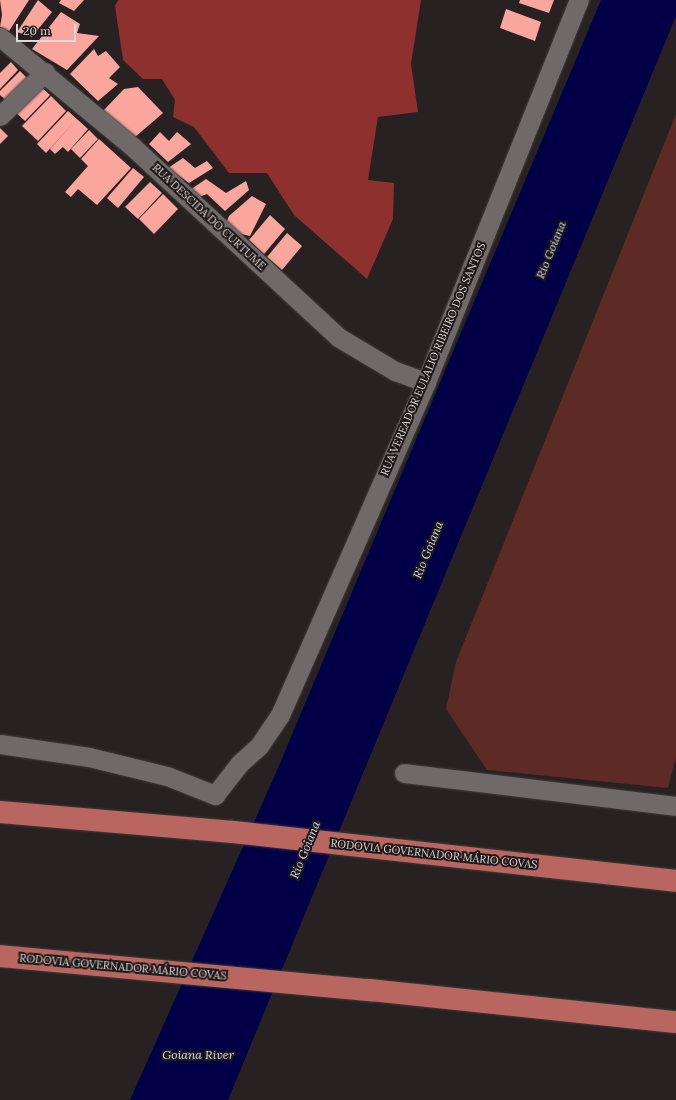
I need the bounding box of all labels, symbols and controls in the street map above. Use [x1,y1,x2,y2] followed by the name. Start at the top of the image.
[18,16,78,42] scale bar
[23,23,51,38] text: 20 m
[150,161,268,273] street label: RUA DESCIDA DO CURTUME
[533,219,569,281] water label: Rio Goiana
[378,240,488,478] street label: RUA VEREADOR EULALIO RIBEIRO DOS SANTOS
[410,519,446,581] water label: Rio Goiana
[287,819,323,881] water label: Rio Goiana
[330,837,538,871] street label: RODOVIA GOVERNADOR MÁRIO COVAS
[19,951,227,983] street label: RODOVIA GOVERNADOR MÁRIO COVAS
[162,1048,234,1062] water label: Goiana River

